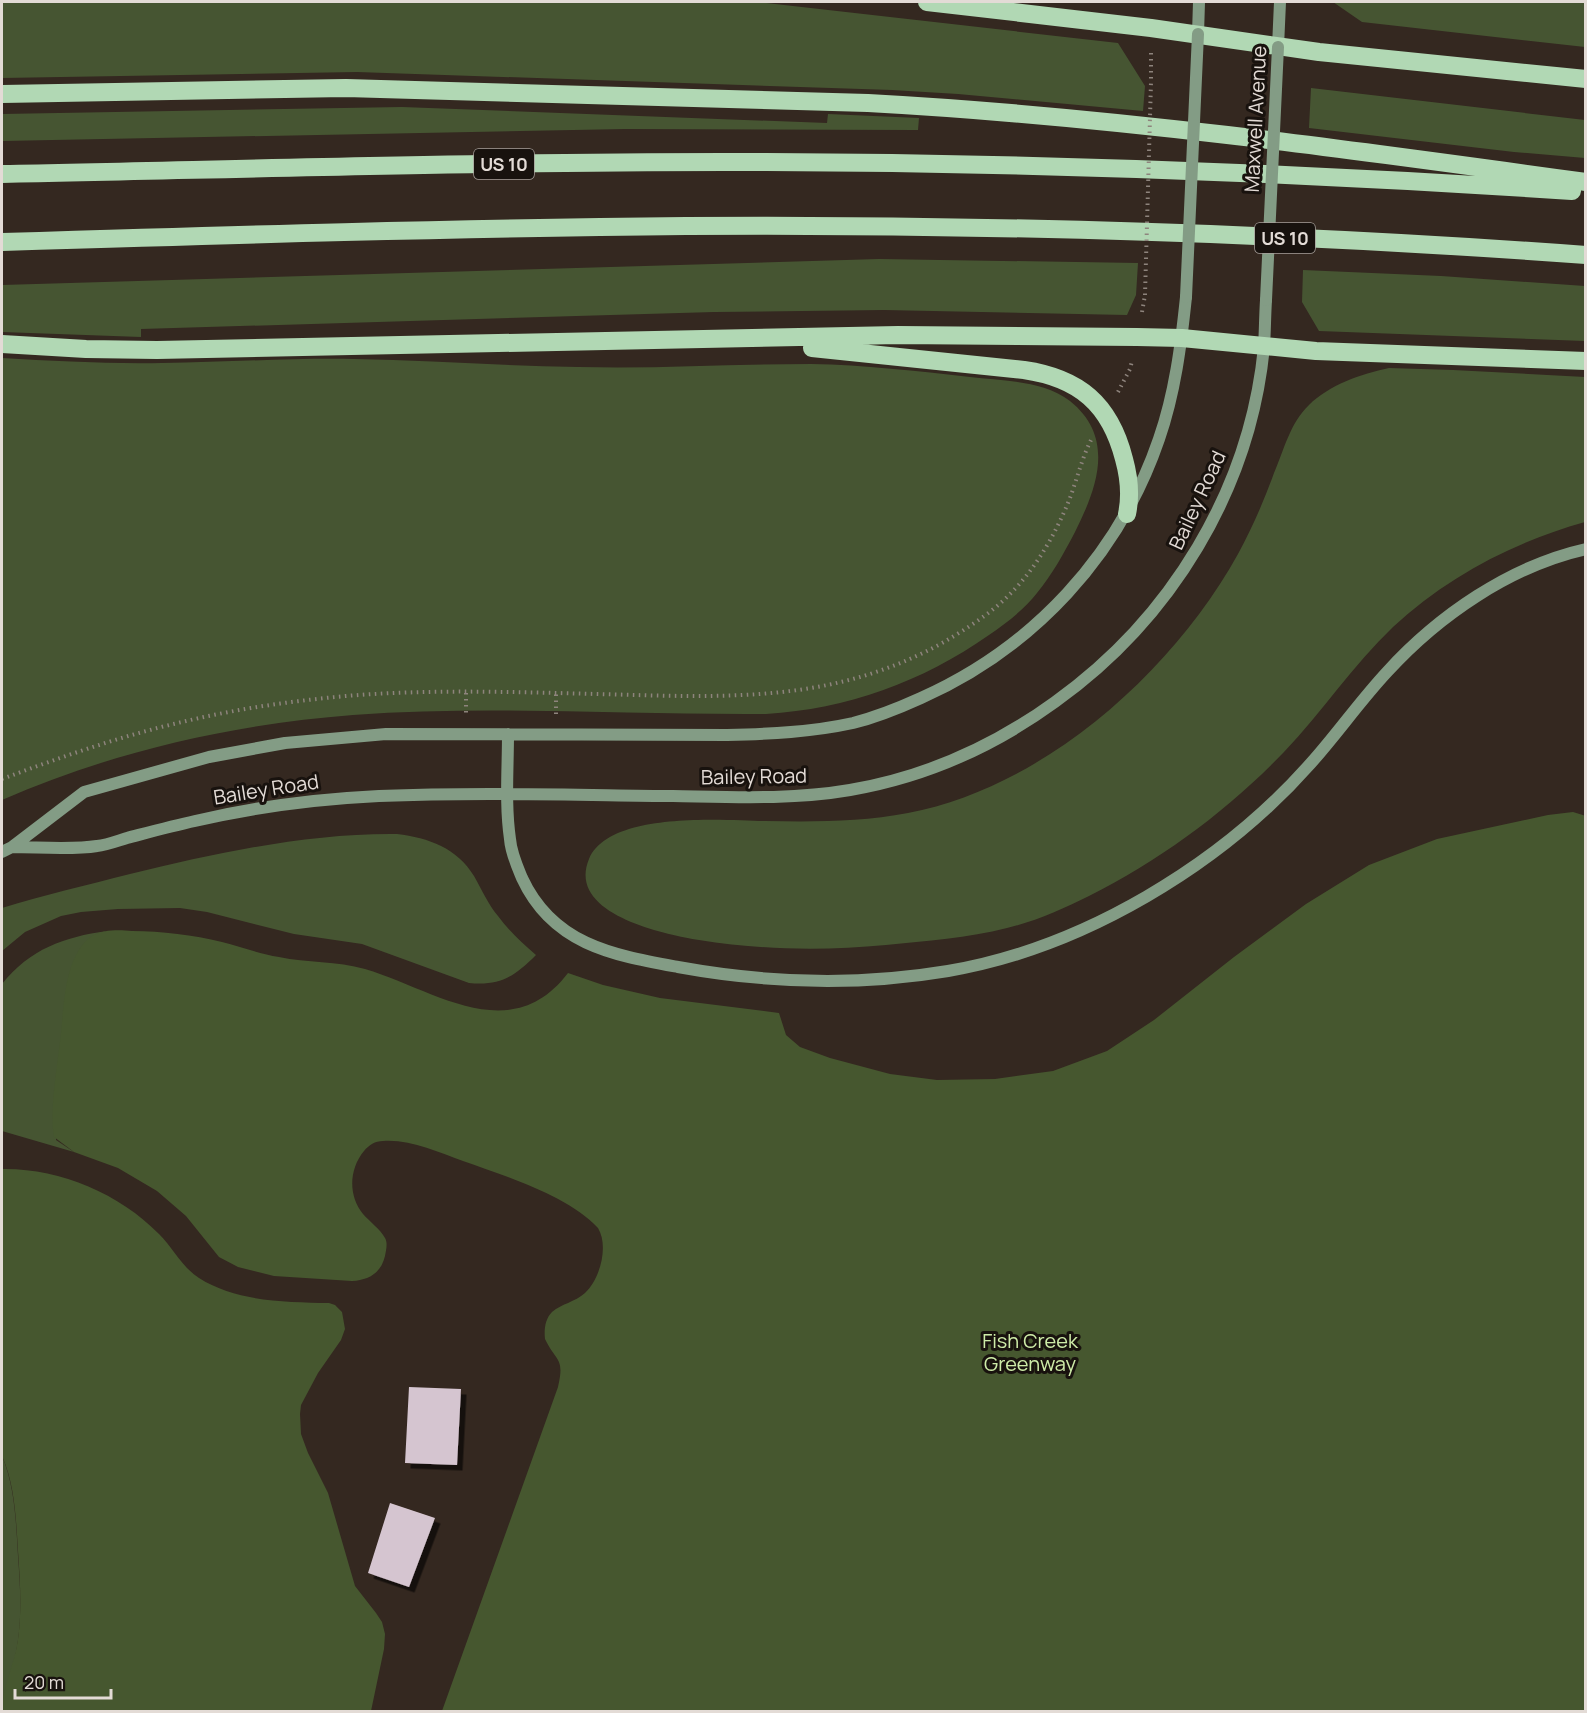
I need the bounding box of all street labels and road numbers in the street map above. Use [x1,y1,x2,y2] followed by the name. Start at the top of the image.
[1238,45,1272,193] street label: Maxwell Avenue
[474,149,534,179] road number: US 10
[1255,223,1315,253] road number: US 10
[1162,446,1232,554] street label: Bailey Road
[701,762,807,790] street label: Bailey Road
[211,767,321,811] street label: Bailey Road

